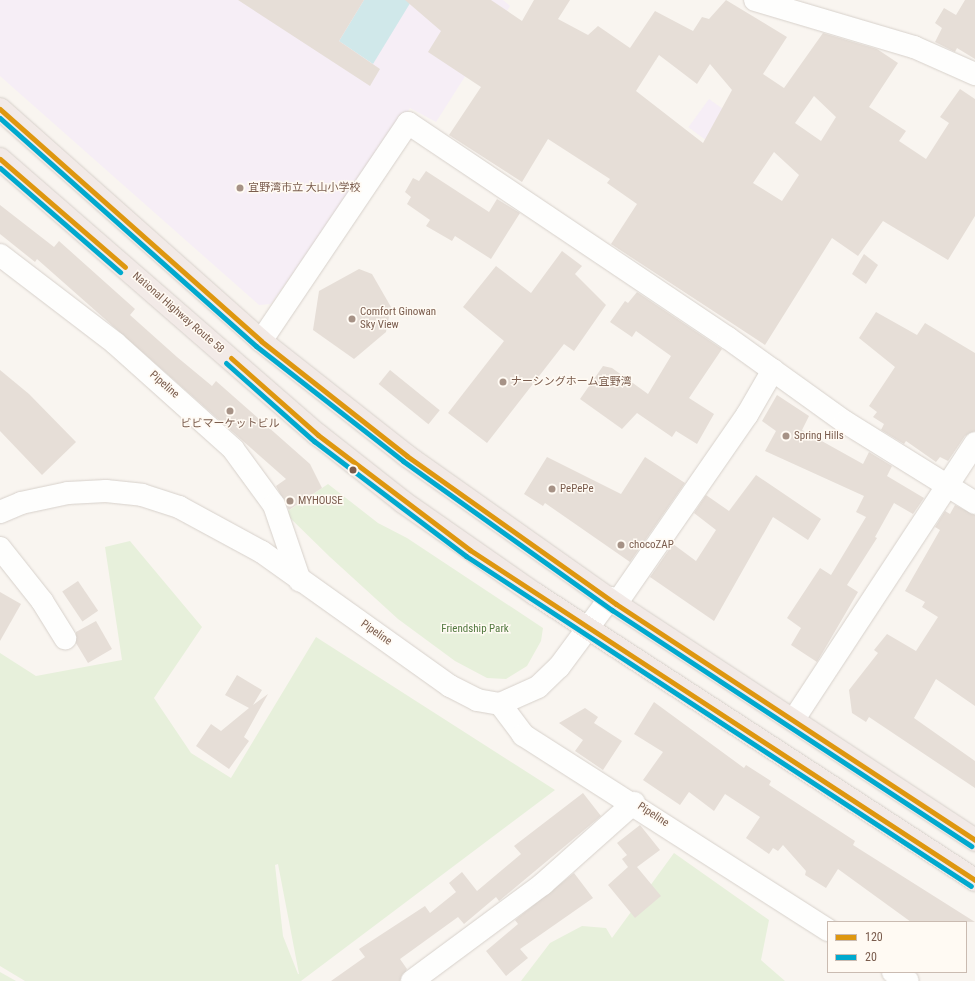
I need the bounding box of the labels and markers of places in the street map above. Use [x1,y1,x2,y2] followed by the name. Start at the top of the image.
[248,181,361,195] place label: 宜野湾市立 大山小学校
[235,183,245,193] marker: 宜野湾市立 大山小学校
[360,306,436,332] place label: Comfort Ginowan Sky View
[347,314,357,324] marker: Comfort Ginowan Sky View
[511,375,632,389] place label: ナーシングホーム宜野湾
[498,377,508,387] marker: ナーシングホーム宜野湾
[225,406,235,416] marker: ビビマーケットビル
[181,417,279,431] place label: ビビマーケットビル
[794,429,844,443] place label: Spring Hills
[781,431,791,441] marker: Spring Hills
[348,465,358,475] unlabelled marker
[560,482,594,496] place label: PePePe
[547,484,557,494] marker: PePePe
[298,494,343,508] place label: MYHOUSE
[285,496,295,506] marker: MYHOUSE
[629,538,674,552] place label: chocoZAP
[616,540,626,550] marker: chocoZAP

